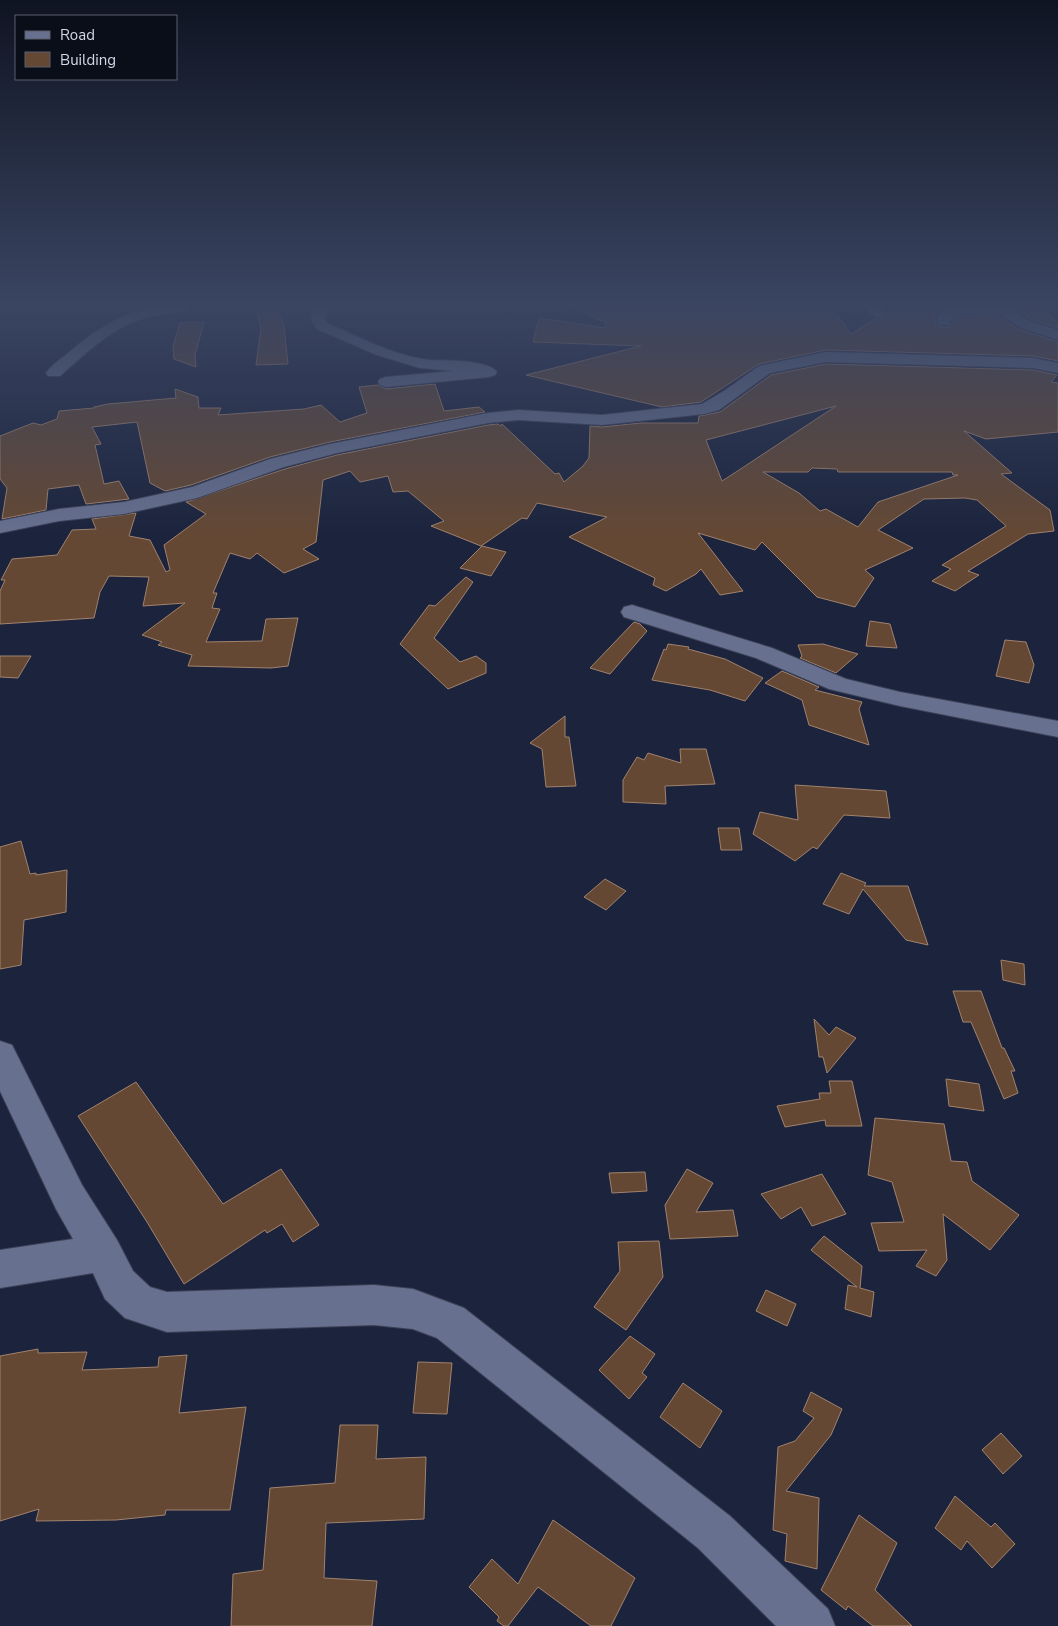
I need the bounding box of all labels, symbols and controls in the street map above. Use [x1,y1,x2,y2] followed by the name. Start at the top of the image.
[15,15,178,80] legend
[60,25,95,45] text: Road
[60,50,116,70] text: Building

